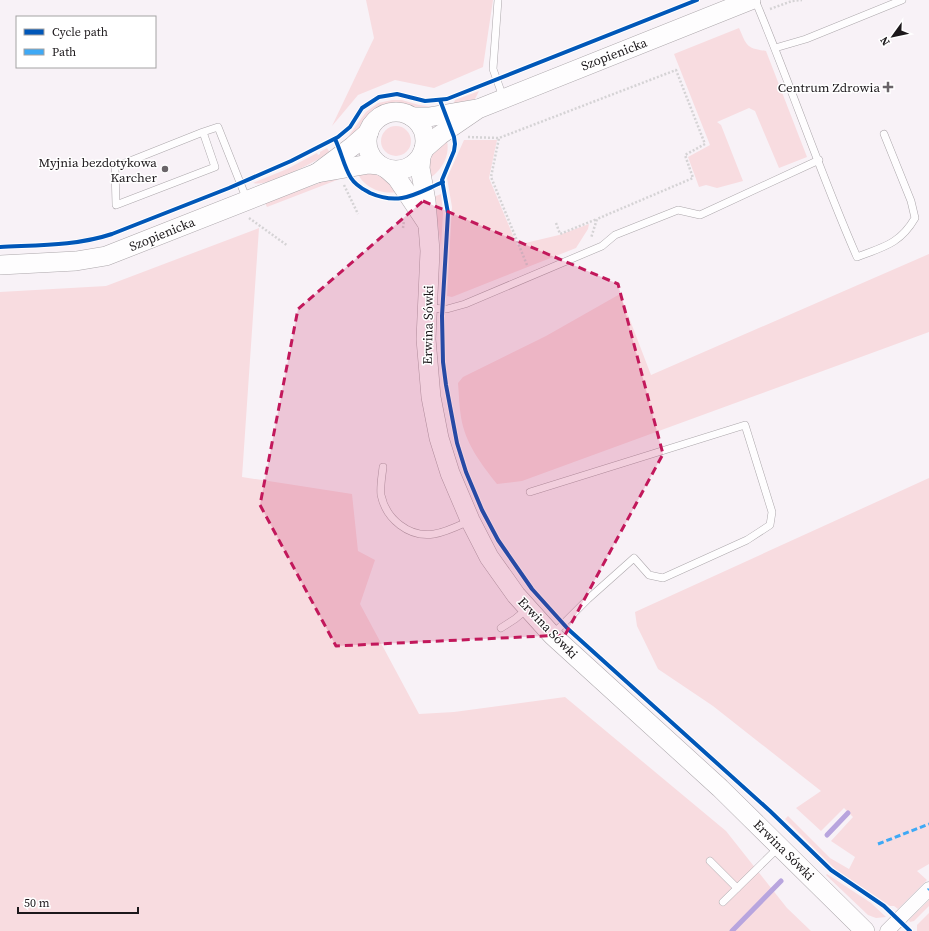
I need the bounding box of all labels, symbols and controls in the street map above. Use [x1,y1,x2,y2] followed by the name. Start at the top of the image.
[16,16,156,68] legend
[873,16,913,56] north arrow
[52,24,108,40] text: Cycle path
[579,34,650,74] street label: Szopienicka
[877,34,894,49] text: N
[52,44,76,60] text: Path
[778,79,880,96] place label: Centrum Zdrowia
[883,82,893,92] marker: Centrum Zdrowia
[39,154,157,186] place label: Myjnia bezdotykowa Karcher
[160,164,170,174] marker: Myjnia bezdotykowa Karcher
[127,213,198,255] street label: Szopienicka
[419,285,437,365] street label: Erwina Sówki
[514,594,582,662] street label: Erwina Sówki
[750,816,818,884] street label: Erwina Sówki
[18,889,138,915] scale bar
[24,895,50,911] text: 50 m

